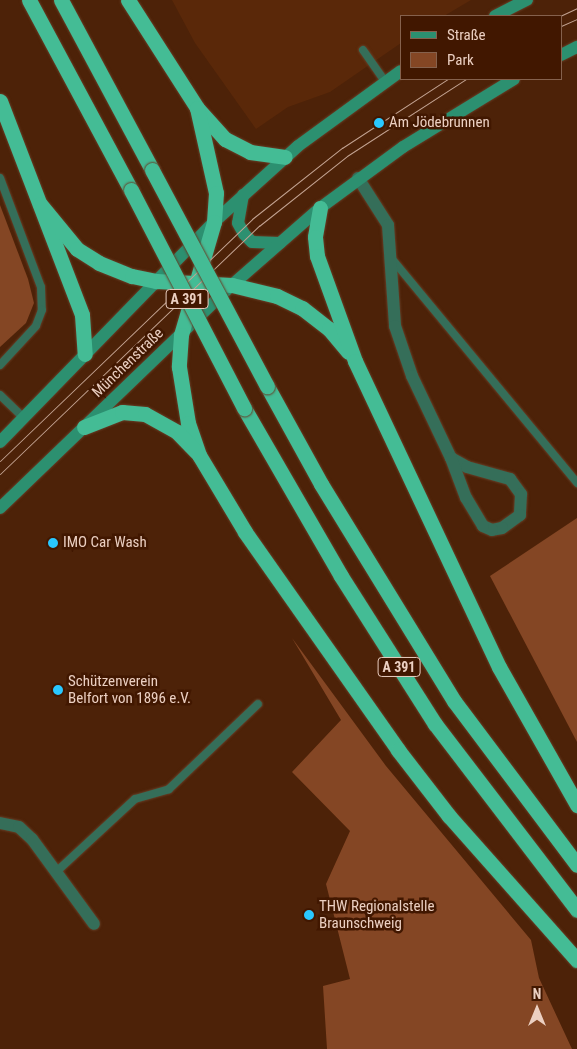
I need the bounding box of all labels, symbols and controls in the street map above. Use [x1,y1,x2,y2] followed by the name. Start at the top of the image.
[400,15,562,80] legend
[447,26,486,44] text: Straße
[447,51,474,69] text: Park
[389,114,490,132] place label: Am Jödebrunnen
[373,117,385,129] marker: Am Jödebrunnen
[164,288,210,310] road number: A 391
[89,325,167,401] street label: Münchenstraße
[63,534,147,552] place label: IMO Car Wash
[47,537,59,549] marker: IMO Car Wash
[376,656,422,679] road number: A 391
[68,672,191,707] place label: Schützenverein Belfort von 1896 e.V.
[52,684,64,696] marker: Schützenverein Belfort von 1896 e.V.
[319,897,434,932] place label: THW Regionalstelle Braunschweig
[303,909,315,921] marker: THW Regionalstelle Braunschweig
[512,984,562,1034] north arrow
[533,986,541,1002] text: N

